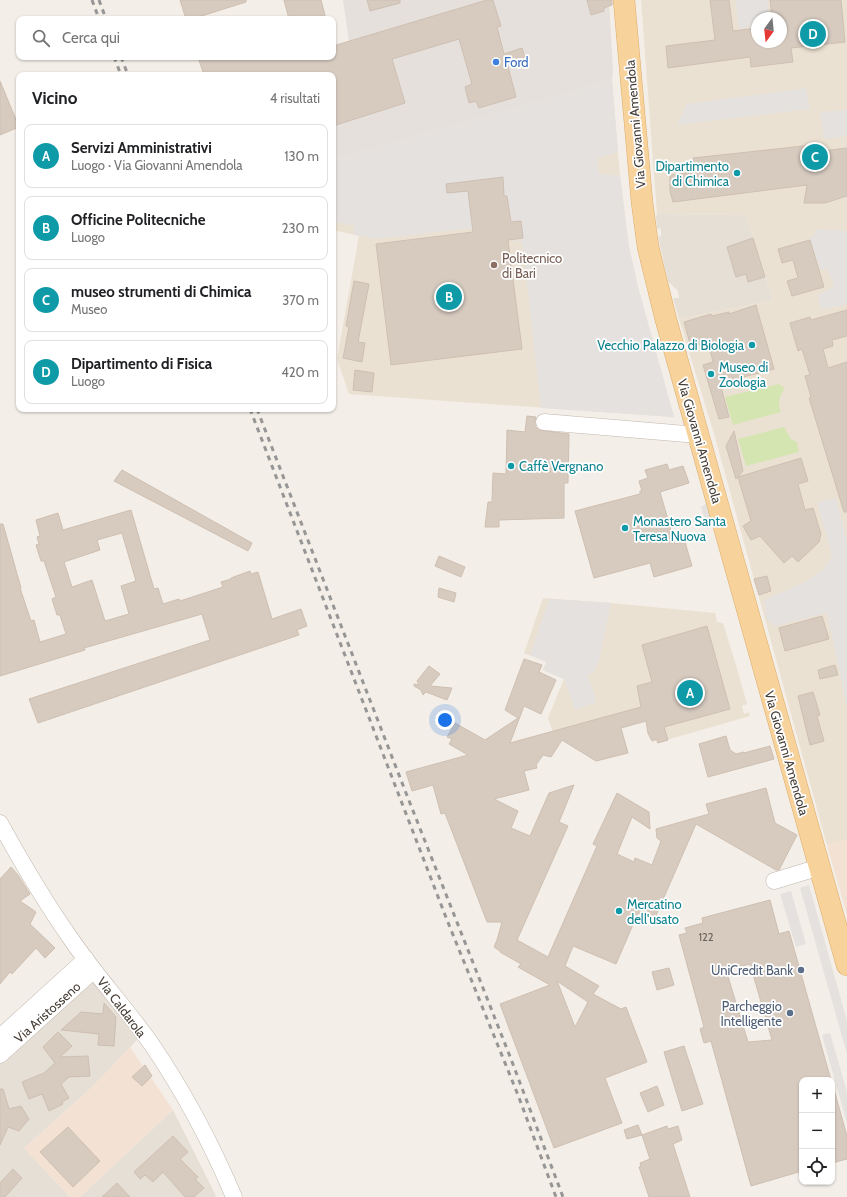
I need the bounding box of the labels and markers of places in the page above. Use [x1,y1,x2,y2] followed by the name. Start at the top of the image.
[800,19,826,49] pin: D
[504,54,529,70] place label: Ford
[491,57,501,67] marker: Ford
[802,142,828,172] pin: C
[655,158,730,189] place label: Dipartimento di Chimica
[732,168,742,178] marker: Dipartimento di Chimica
[502,250,562,281] place label: Politecnico di Bari
[489,260,499,270] marker: Politecnico di Bari
[436,282,462,312] pin: B
[597,337,745,353] place label: Vecchio Palazzo di Biologia
[747,340,757,350] marker: Vecchio Palazzo di Biologia
[719,359,768,390] place label: Museo di Zoologia
[706,369,716,379] marker: Museo di Zoologia
[519,458,603,474] place label: Caffè Vergnano
[506,461,516,471] marker: Caffè Vergnano
[633,513,727,544] place label: Monastero Santa Teresa Nuova
[620,523,630,533] marker: Monastero Santa Teresa Nuova
[677,678,703,708] pin: A
[627,896,682,927] place label: Mercatino dell'usato
[614,906,624,916] marker: Mercatino dell'usato
[711,962,793,978] place label: UniCredit Bank
[796,965,806,975] marker: UniCredit Bank
[720,998,782,1029] place label: Parcheggio Intelligente
[785,1008,795,1018] marker: Parcheggio Intelligente

